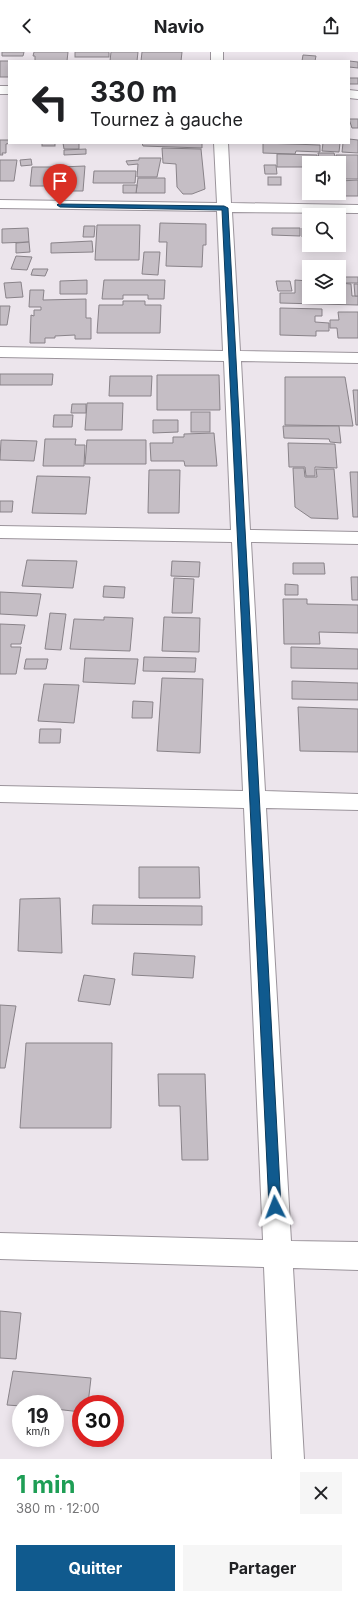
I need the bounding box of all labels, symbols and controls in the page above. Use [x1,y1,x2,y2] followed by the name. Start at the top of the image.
[16,15,38,37] icon: back
[320,15,342,37] icon: share
[154,16,204,37] text: Navio
[90,75,177,109] text: 330 m
[24,76,76,128] icon: left
[90,109,243,130] text: Tournez à gauche
[302,156,346,304] map controls
[302,156,346,200] button: sound
[43,164,77,205] pin
[49,170,71,192] icon: arrive
[302,208,346,252] button: search
[302,260,346,304] button: layers
[254,1186,296,1228] position arrow
[72,1395,124,1447] speed limit sign: 30
[27,1404,49,1428] text: 19
[26,1425,50,1437] text: km/h
[16,1470,75,1499] text: 1 min
[300,1472,342,1514] button: close
[16,1500,100,1516] text: 380 m · 12:00
[16,1545,175,1591] button: Quitter
[183,1545,342,1591] button: Partager

